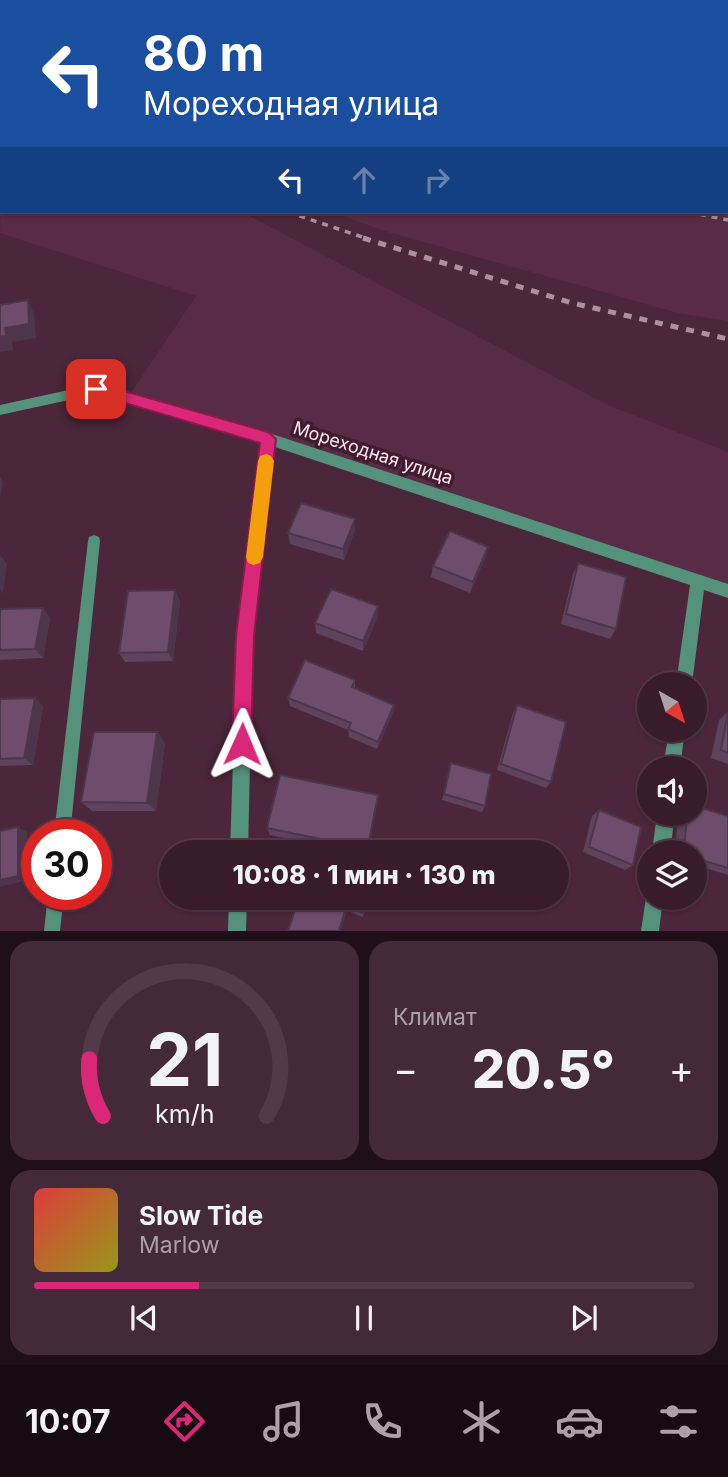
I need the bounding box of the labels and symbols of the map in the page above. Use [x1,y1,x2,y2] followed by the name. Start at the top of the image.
[66,359,126,419] pin
[291,417,456,488] street label: Мореходная улица
[637,672,707,742] north arrow
[205,707,279,781] position arrow
[21,819,112,910] speed limit sign: 30

